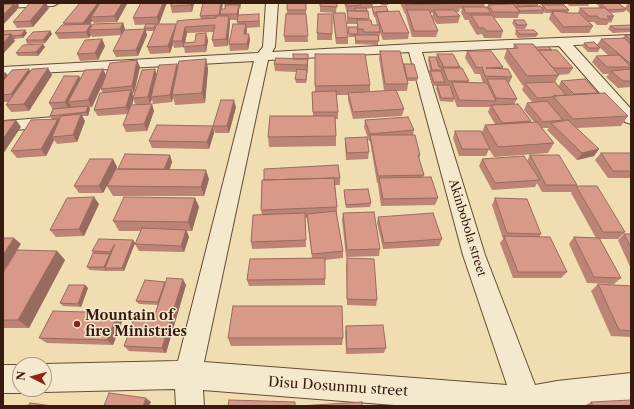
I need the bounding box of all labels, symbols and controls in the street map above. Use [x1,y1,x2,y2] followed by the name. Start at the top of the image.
[445,177,489,279] street label: Akinbobola street
[85,308,187,340] place label: Mountain of fire Ministries
[72,319,82,329] marker: Mountain of fire Ministries
[12,357,52,397] north arrow
[14,370,29,381] text: N
[268,374,408,400] street label: Disu Dosunmu street

